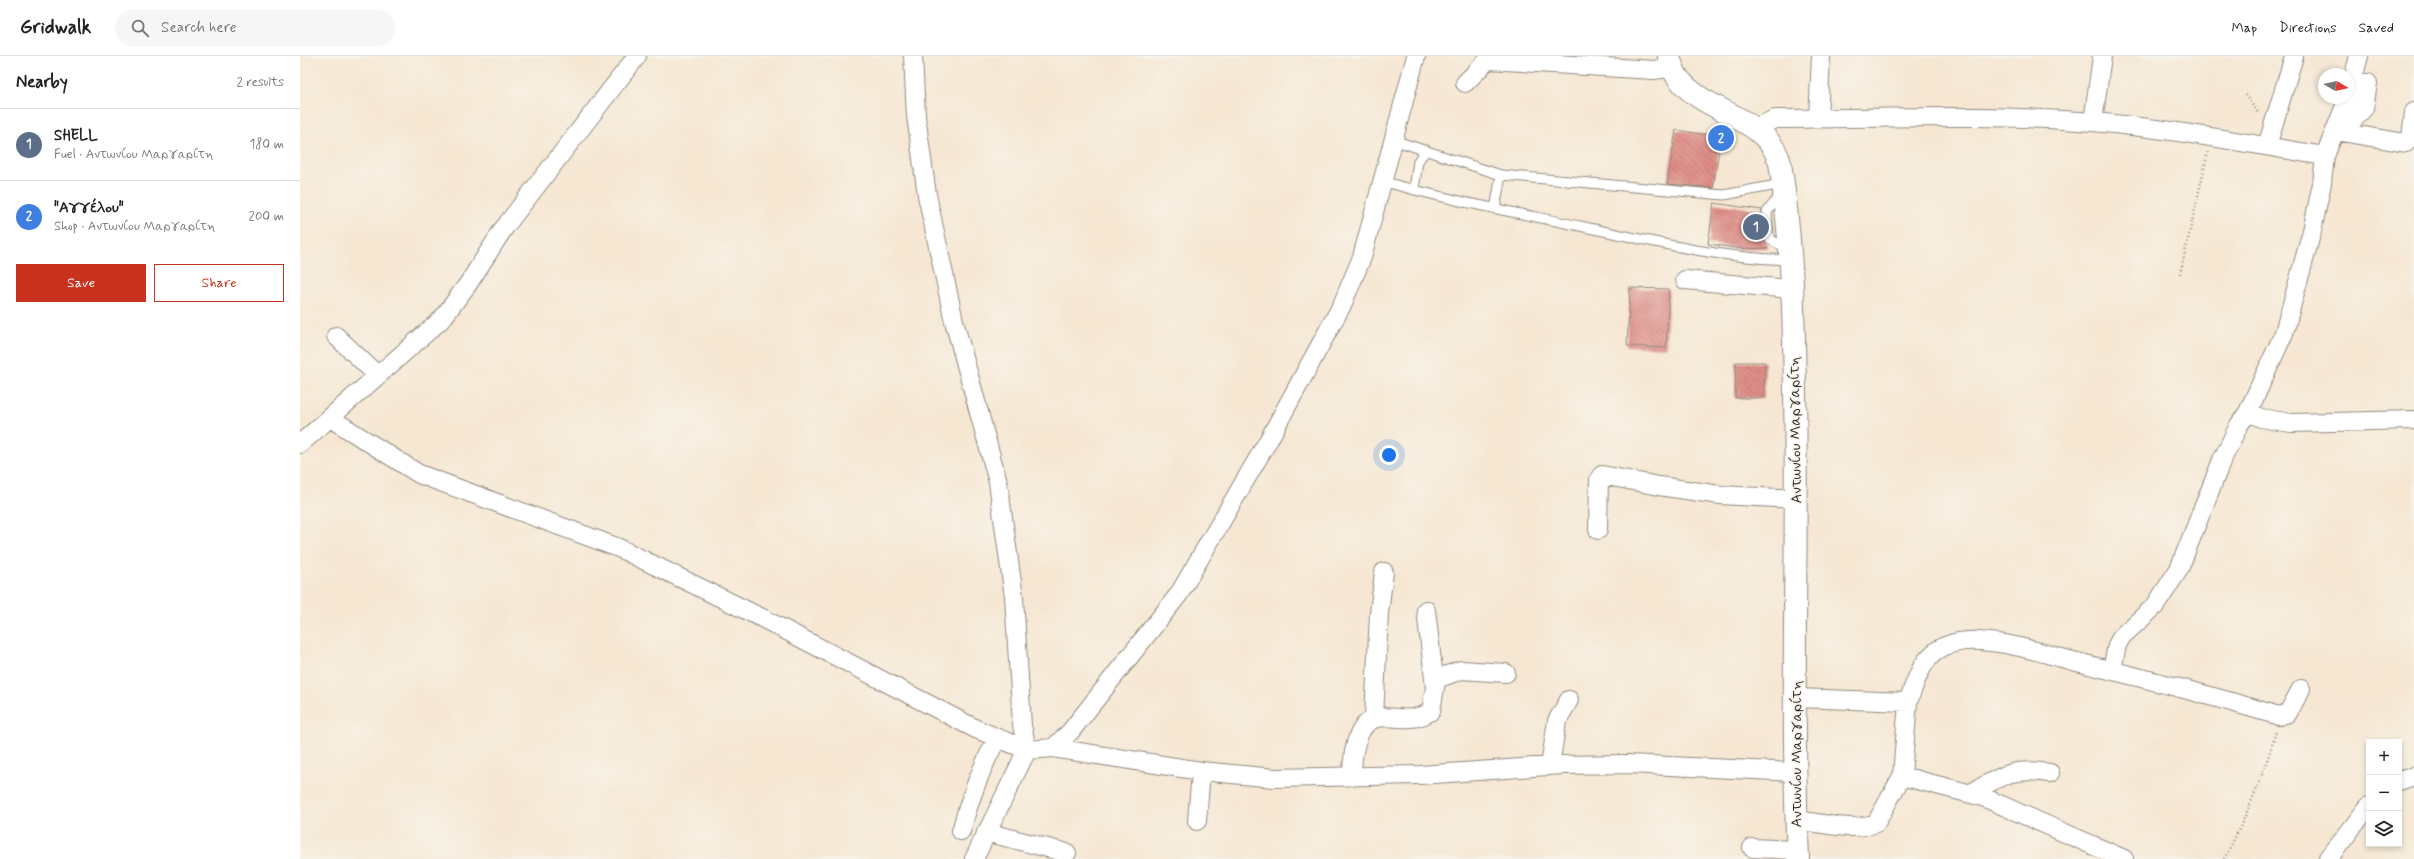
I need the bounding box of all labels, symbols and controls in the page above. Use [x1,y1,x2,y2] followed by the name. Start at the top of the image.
[115,10,395,46] search box
[20,15,91,40] text: Gridwalk
[129,17,151,39] icon: search
[161,18,237,38] text: Search here
[2231,19,2257,37] text: Map
[2279,19,2337,37] text: Directions
[2359,19,2394,37] text: Saved
[2318,68,2354,104] north arrow
[16,71,68,93] text: Nearby
[237,74,284,91] text: 2 results
[1708,123,1734,153] pin: 2
[54,126,98,146] text: SHELL
[26,136,32,153] text: 1
[249,136,284,153] text: 180 m
[54,146,213,163] text: Fuel · Αντωνίου Μαργαρίτη
[54,198,124,218] text: "Αγγέλου"
[26,208,32,225] text: 2
[249,208,284,225] text: 200 m
[1743,212,1769,242] pin: 1
[54,218,215,235] text: Shop · Αντωνίου Μαργαρίτη
[16,264,146,302] button: Save
[154,264,284,302] button: Share
[1785,356,1807,504] street label: Αντωνίου Μαργαρίτη
[1379,445,1399,465] your location
[1787,680,1807,828] street label: Αντωνίου Μαργαρίτη
[2366,739,2402,847] map controls
[2366,739,2402,775] button: +
[2366,775,2402,811] button: −
[2366,811,2402,847] button: layers

